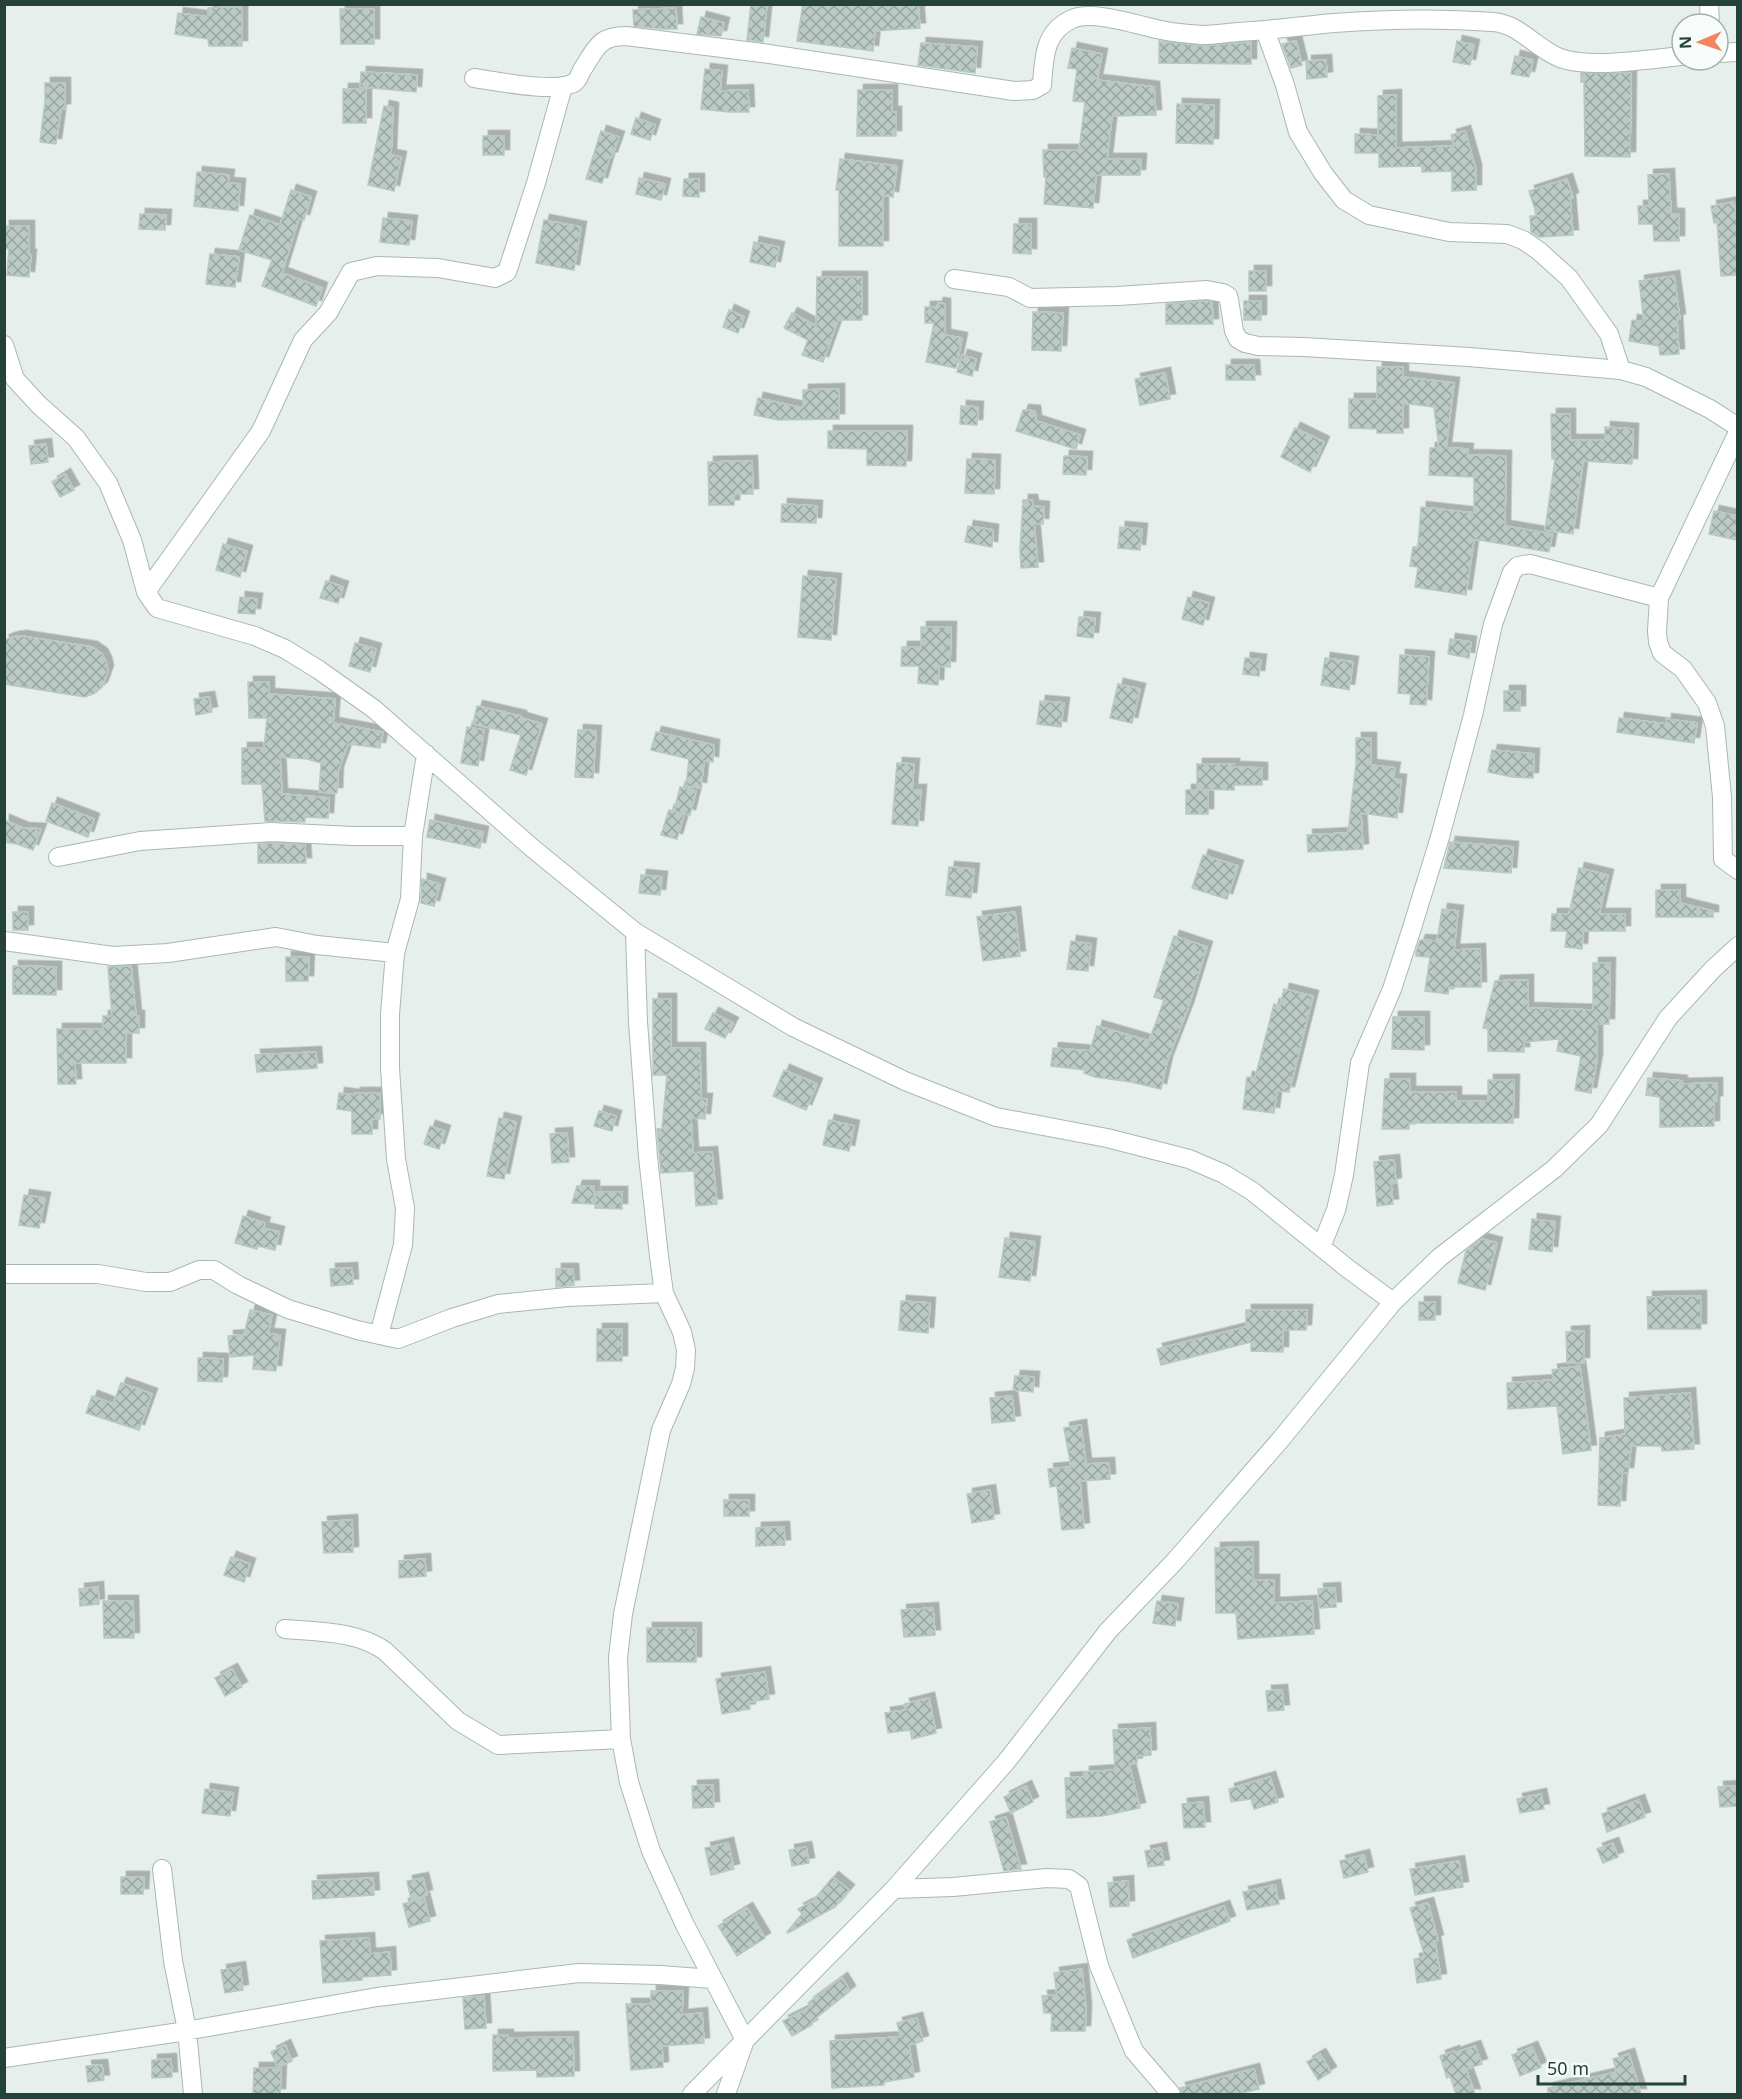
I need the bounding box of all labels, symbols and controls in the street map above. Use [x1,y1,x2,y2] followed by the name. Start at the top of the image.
[1670,12,1730,72] north arrow
[1674,36,1696,49] text: N
[1538,2048,1685,2086] scale bar
[1547,2056,1589,2080] text: 50 m

